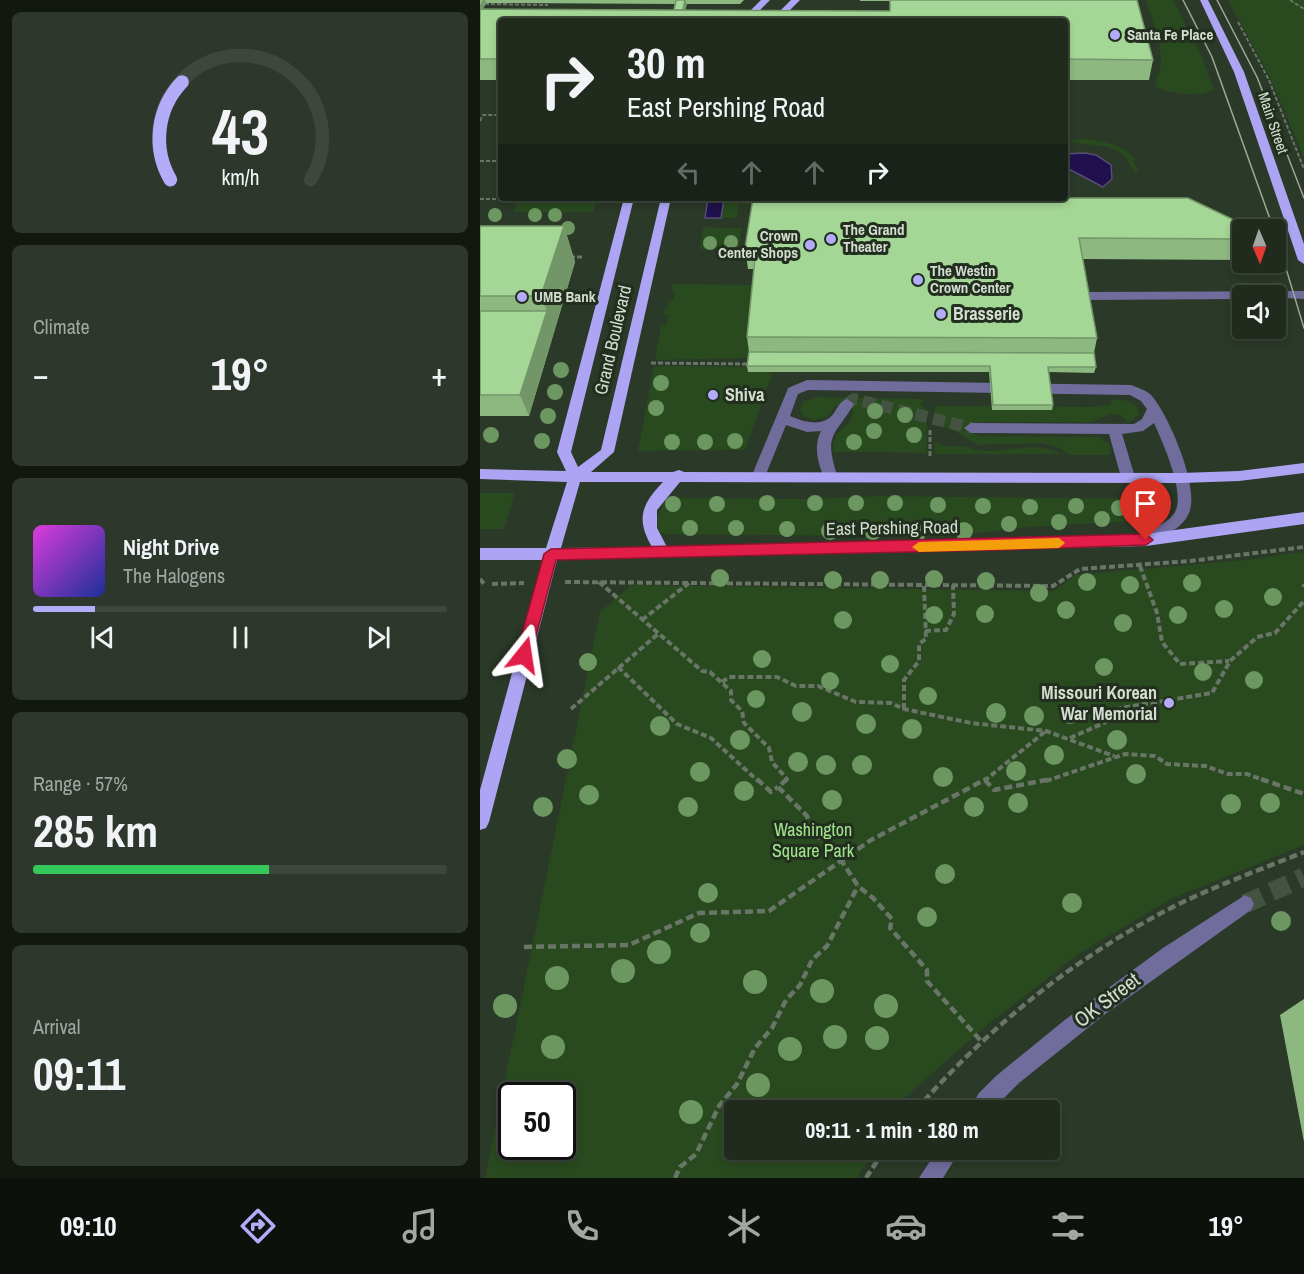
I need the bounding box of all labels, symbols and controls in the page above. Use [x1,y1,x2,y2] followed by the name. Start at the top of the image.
[1127,24,1213,45] place label: Santa Fe Place
[1108,28,1122,42] marker: Santa Fe Place
[627,35,706,91] text: 30 m
[528,42,606,120] icon: right
[212,89,268,173] text: 43
[627,89,825,125] text: East Pershing Road
[1253,89,1294,157] street label: Main Street
[672,156,705,189] icon: left
[735,156,768,189] icon: ahead
[798,156,831,189] icon: ahead
[861,156,894,189] icon: right
[221,163,259,192] text: km/h
[843,219,905,257] place label: The Grand Theater
[1232,219,1286,273] north arrow
[1232,219,1286,339] map controls
[718,225,798,263] place label: Crown Center Shops
[824,232,838,246] marker: The Grand Theater
[803,238,817,252] marker: Crown Center Shops
[930,260,1011,298] place label: The Westin Crown Center
[911,273,925,287] marker: The Westin Crown Center
[588,283,637,397] street label: Grand Boulevard
[1232,285,1286,339] button: sound
[534,286,596,307] place label: UMB Bank
[515,290,529,304] marker: UMB Bank
[953,301,1020,326] place label: Brasserie
[934,307,948,321] marker: Brasserie
[33,313,90,340] text: Climate
[210,343,270,404] text: 19°
[33,352,49,396] text: −
[431,352,447,396] text: +
[725,382,765,407] place label: Shiva
[706,388,720,402] marker: Shiva
[1120,478,1171,540] pin
[1129,487,1162,520] icon: arrive
[826,514,958,541] street label: East Pershing Road
[123,532,219,562] text: Night Drive
[123,562,225,589] text: The Halogens
[86,621,119,654] icon: previous
[224,621,257,654] icon: pause
[362,621,395,654] icon: next
[492,623,556,687] position arrow
[1041,680,1157,726] place label: Missouri Korean War Memorial
[1162,696,1176,710] marker: Missouri Korean War Memorial
[33,770,128,797] text: Range · 57%
[33,800,158,861] text: 285 km
[772,817,855,863] park label: Washington Square Park
[1068,965,1146,1034] street label: OK Street
[33,1013,80,1040] text: Arrival
[33,1043,125,1104] text: 09:11
[498,1082,576,1160] speed limit sign: 50
[805,1115,979,1145] text: 09:11 · 1 min · 180 m
[237,1205,279,1247] icon: directions
[399,1205,441,1247] icon: music
[561,1205,603,1247] icon: phone
[723,1205,765,1247] icon: climate
[885,1205,927,1247] icon: car
[1047,1205,1089,1247] icon: filters
[60,1208,117,1244] text: 09:10
[1209,1208,1244,1244] text: 19°

